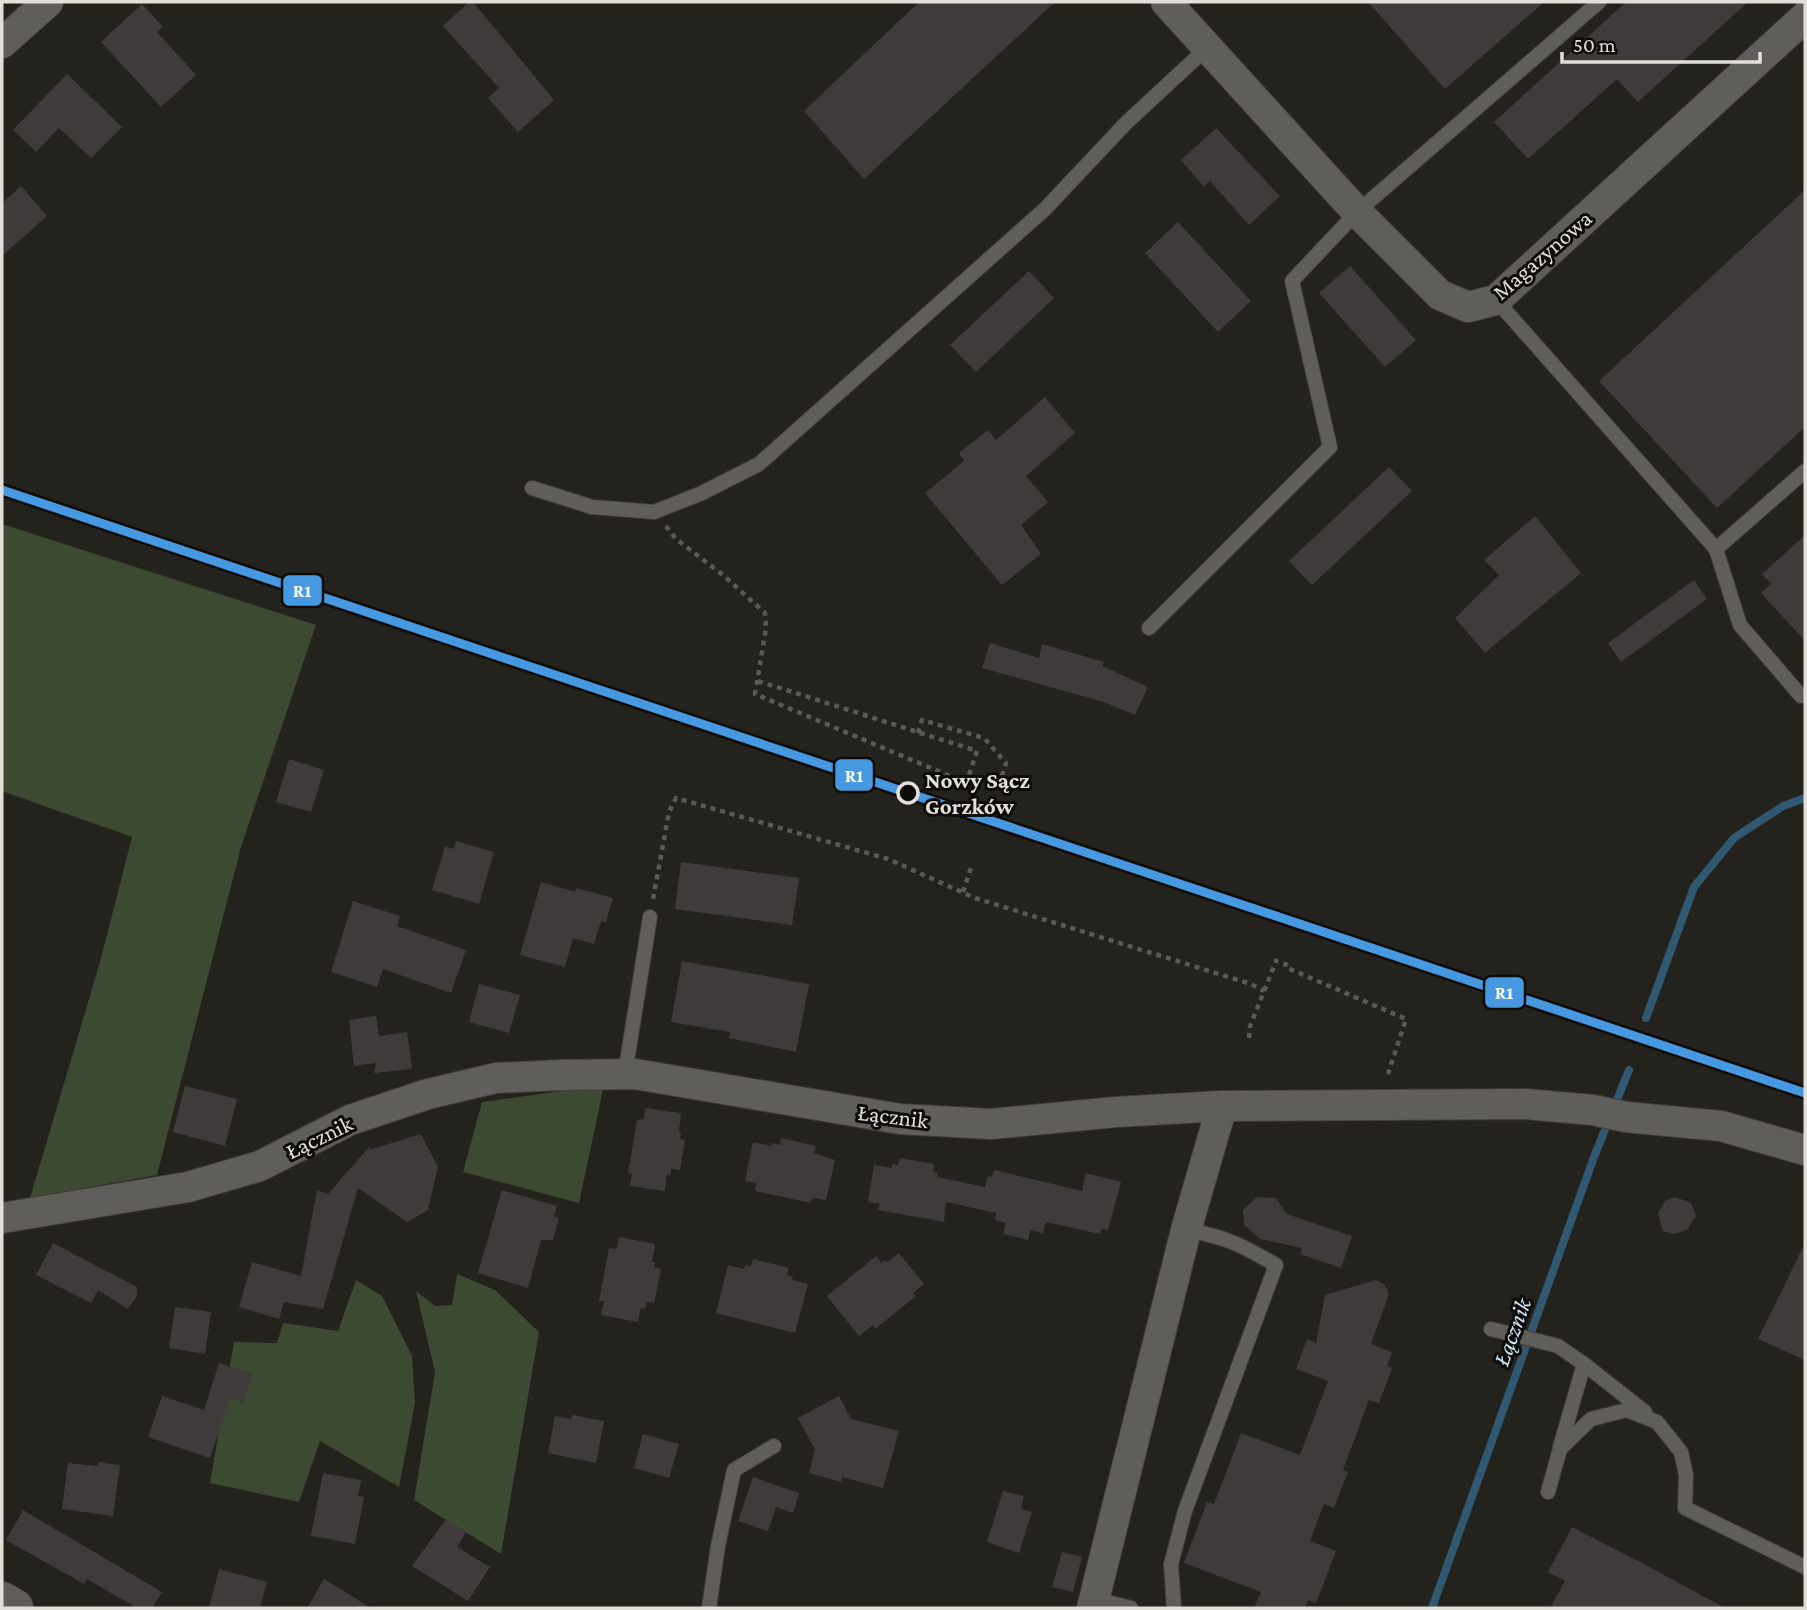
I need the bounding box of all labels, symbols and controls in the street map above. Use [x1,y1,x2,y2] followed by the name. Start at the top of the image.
[1562,21,1760,65] scale bar
[1573,33,1616,57] text: 50 m
[1487,205,1597,305] street label: Magazynowa
[282,574,323,607] line badge: R1
[293,580,311,601] text: R1
[834,758,874,792] line badge: R1
[845,765,863,786] text: R1
[925,767,1030,819] place label: Nowy Sącz Gorzków
[897,782,919,804] marker: Nowy Sącz Gorzków
[1484,976,1525,1009] line badge: R1
[1495,982,1513,1003] text: R1
[856,1099,930,1133] street label: Łącznik
[281,1110,357,1164] street label: Łącznik
[1487,1293,1537,1369] water label: Łącznik

